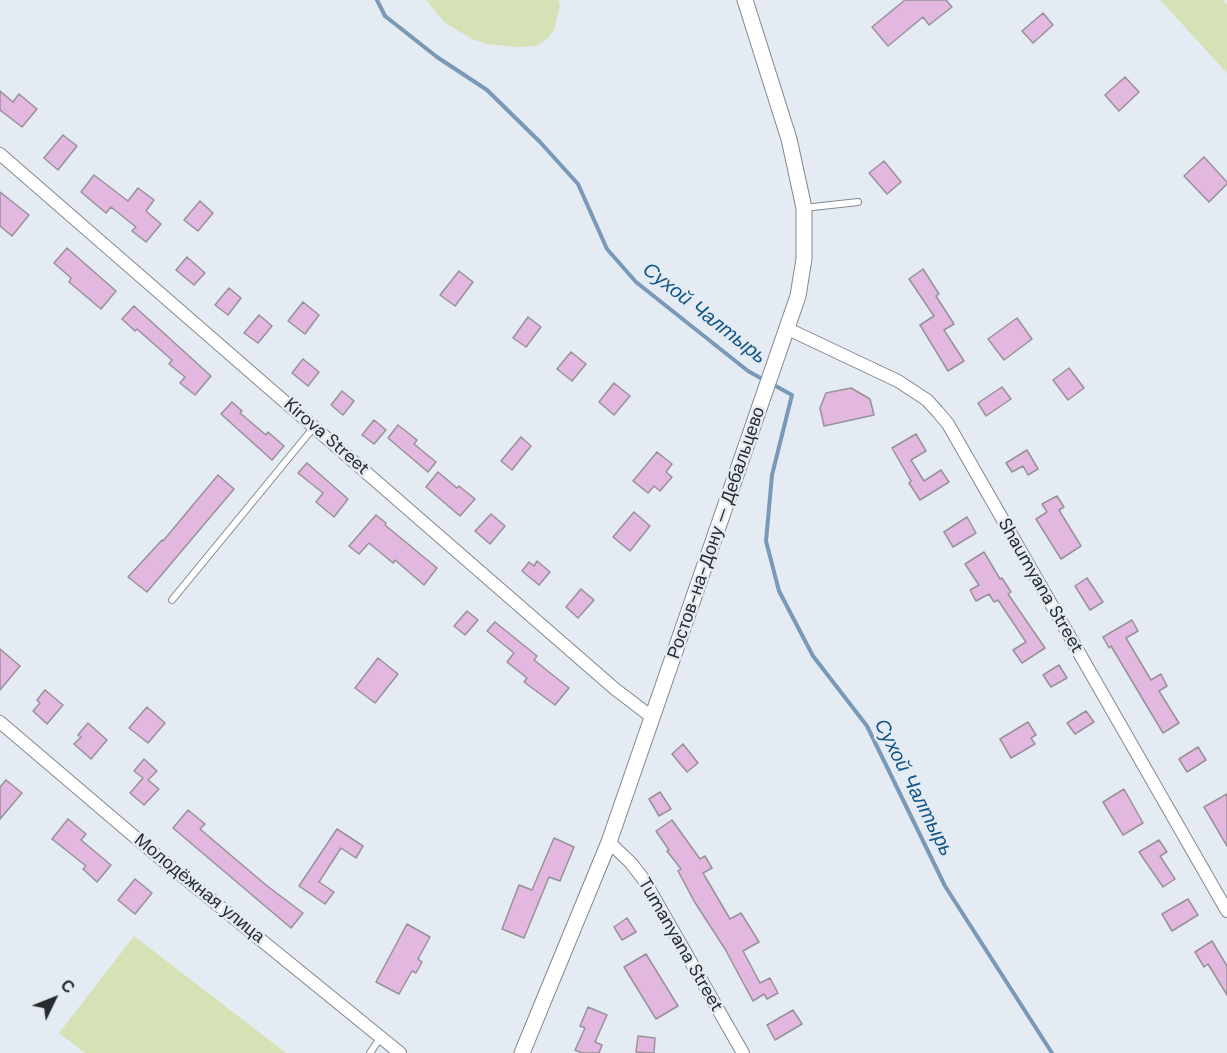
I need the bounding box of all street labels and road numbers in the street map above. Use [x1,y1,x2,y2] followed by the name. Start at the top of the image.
[279,394,373,480] street label: Kirova Street
[664,404,770,662] street label: Ростов-на-Дону — Дебальцево
[993,515,1087,657] street label: Shaumyana Street
[129,830,269,948] street label: Молодёжная улица
[633,874,727,1016] street label: Tumanyana Street

